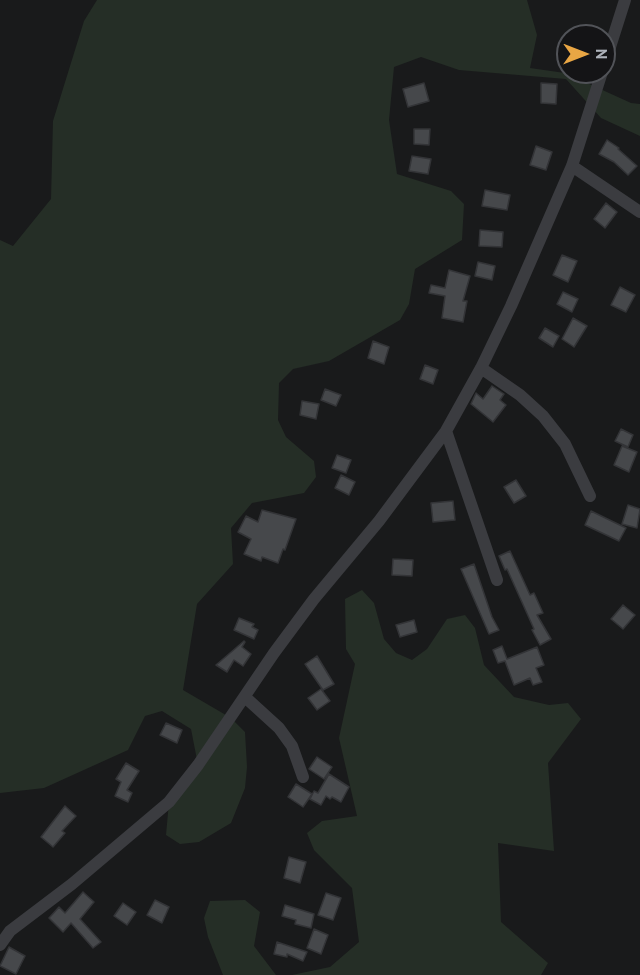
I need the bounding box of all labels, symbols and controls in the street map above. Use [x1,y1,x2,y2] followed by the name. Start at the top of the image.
[556,24,616,84] north arrow
[592,49,612,59] text: N

